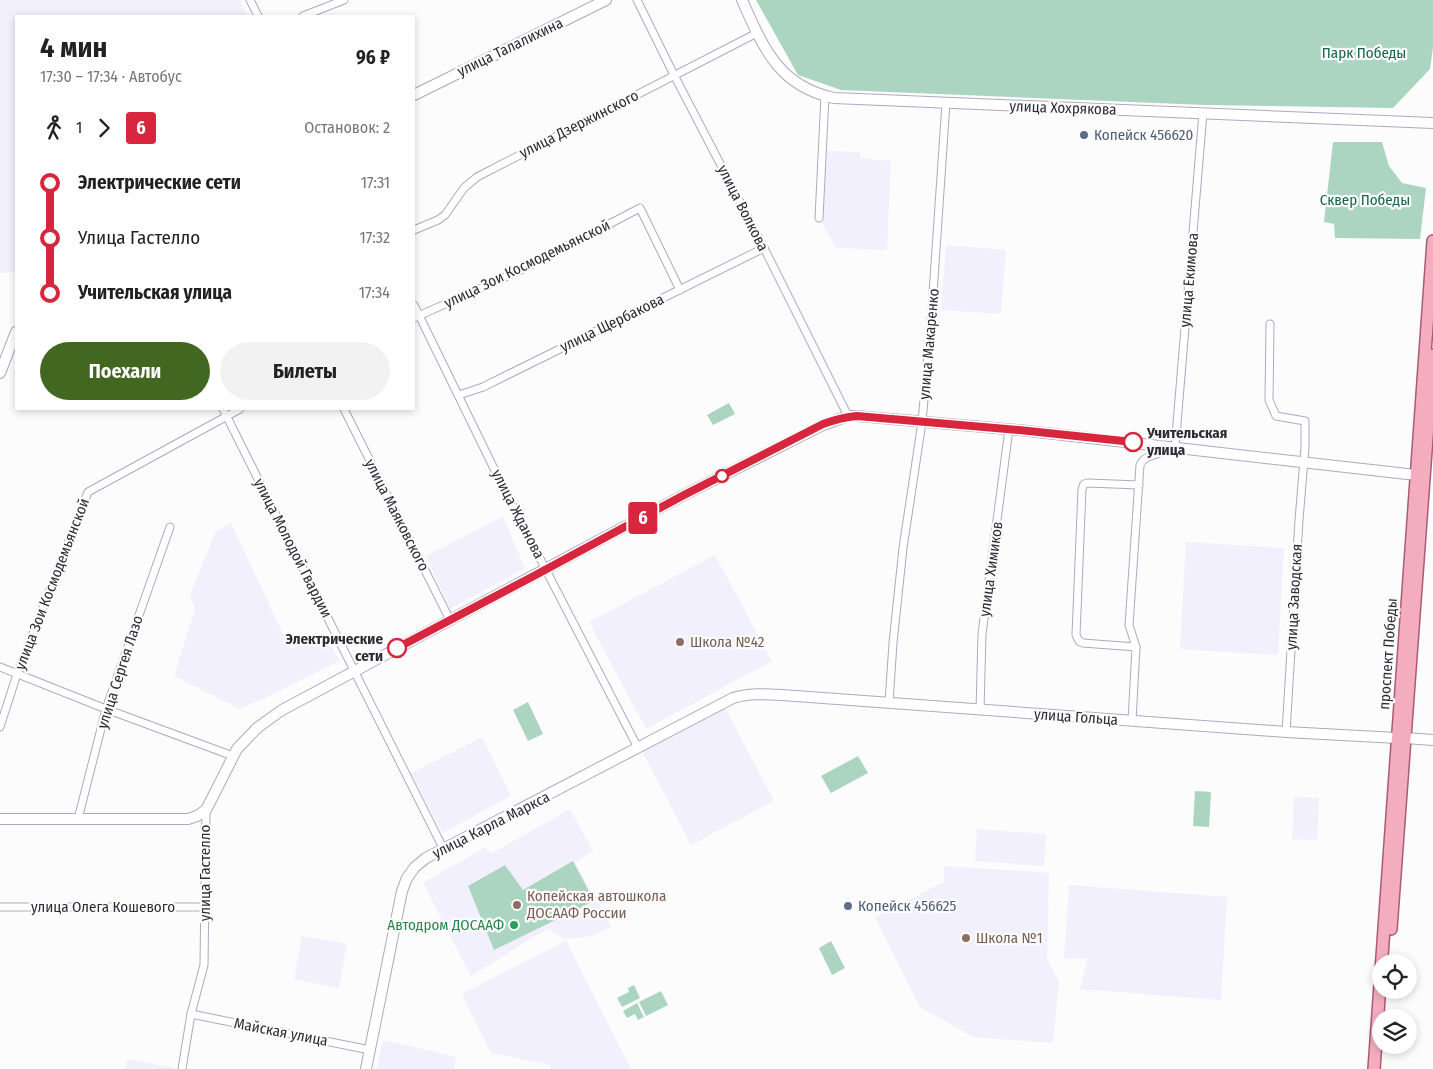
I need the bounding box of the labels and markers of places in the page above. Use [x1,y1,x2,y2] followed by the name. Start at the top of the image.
[1094,126,1193,144] place label: Копейск 456620
[1078,129,1090,141] marker: Копейск 456620
[1146,424,1227,459] place label: Учительская улица
[1123,432,1143,452] marker: Учительская улица
[715,469,729,483] unlabelled marker
[286,630,383,665] place label: Электрические сети
[690,633,765,651] place label: Школа №42
[674,636,686,648] marker: Школа №42
[387,638,407,658] marker: Электрические сети
[526,887,666,922] place label: Копейская автошкола ДОСААФ России
[858,897,956,915] place label: Копейск 456625
[511,899,523,911] marker: Копейская автошкола ДОСААФ России
[842,900,854,912] marker: Копейск 456625
[387,916,504,934] place label: Автодром ДОСААФ
[508,919,520,931] marker: Автодром ДОСААФ
[976,929,1043,947] place label: Школа №1
[960,932,972,944] marker: Школа №1

